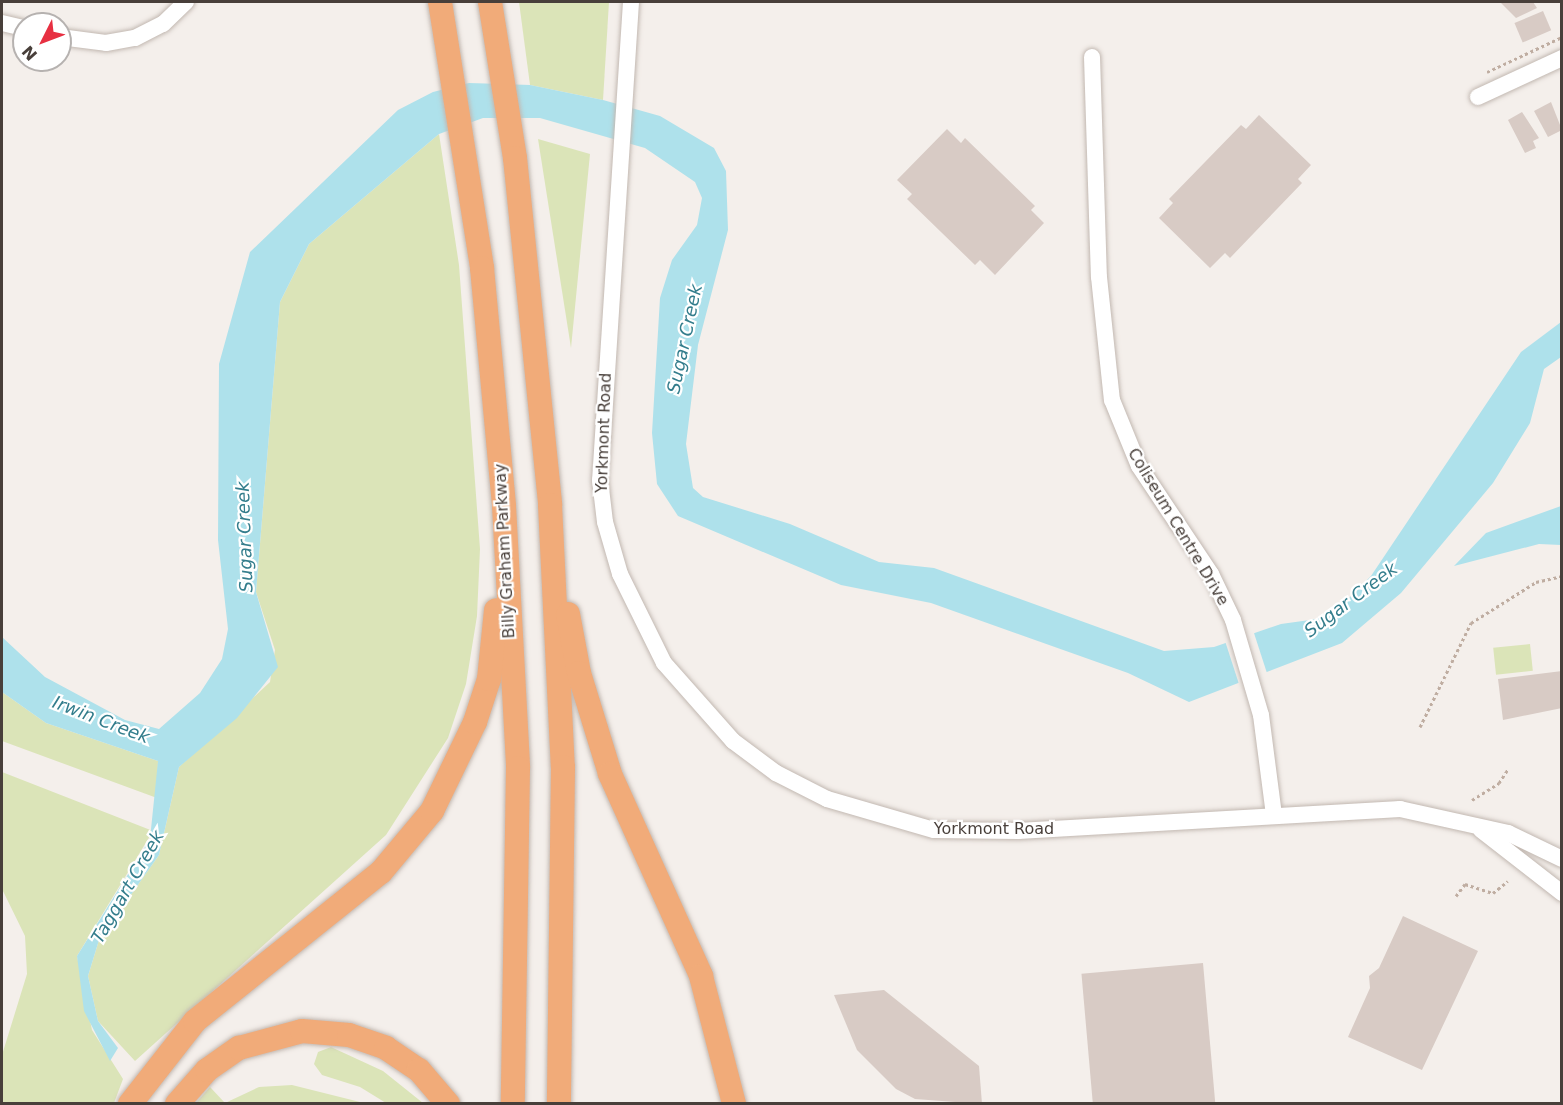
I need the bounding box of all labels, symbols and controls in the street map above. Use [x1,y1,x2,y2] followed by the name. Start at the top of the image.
[12,12,72,72] north arrow
[18,42,41,64] text: N
[663,282,707,396] water label: Sugar Creek
[592,373,616,493] street label: Yorkmont Road
[1123,445,1233,609] street label: Coliseum Centre Drive
[491,463,519,639] street label: Billy Graham Parkway
[232,481,258,593] water label: Sugar Creek
[1300,558,1402,642] water label: Sugar Creek
[49,692,153,748] water label: Irwin Creek
[934,819,1054,839] street label: Yorkmont Road
[87,827,169,947] water label: Taggart Creek

